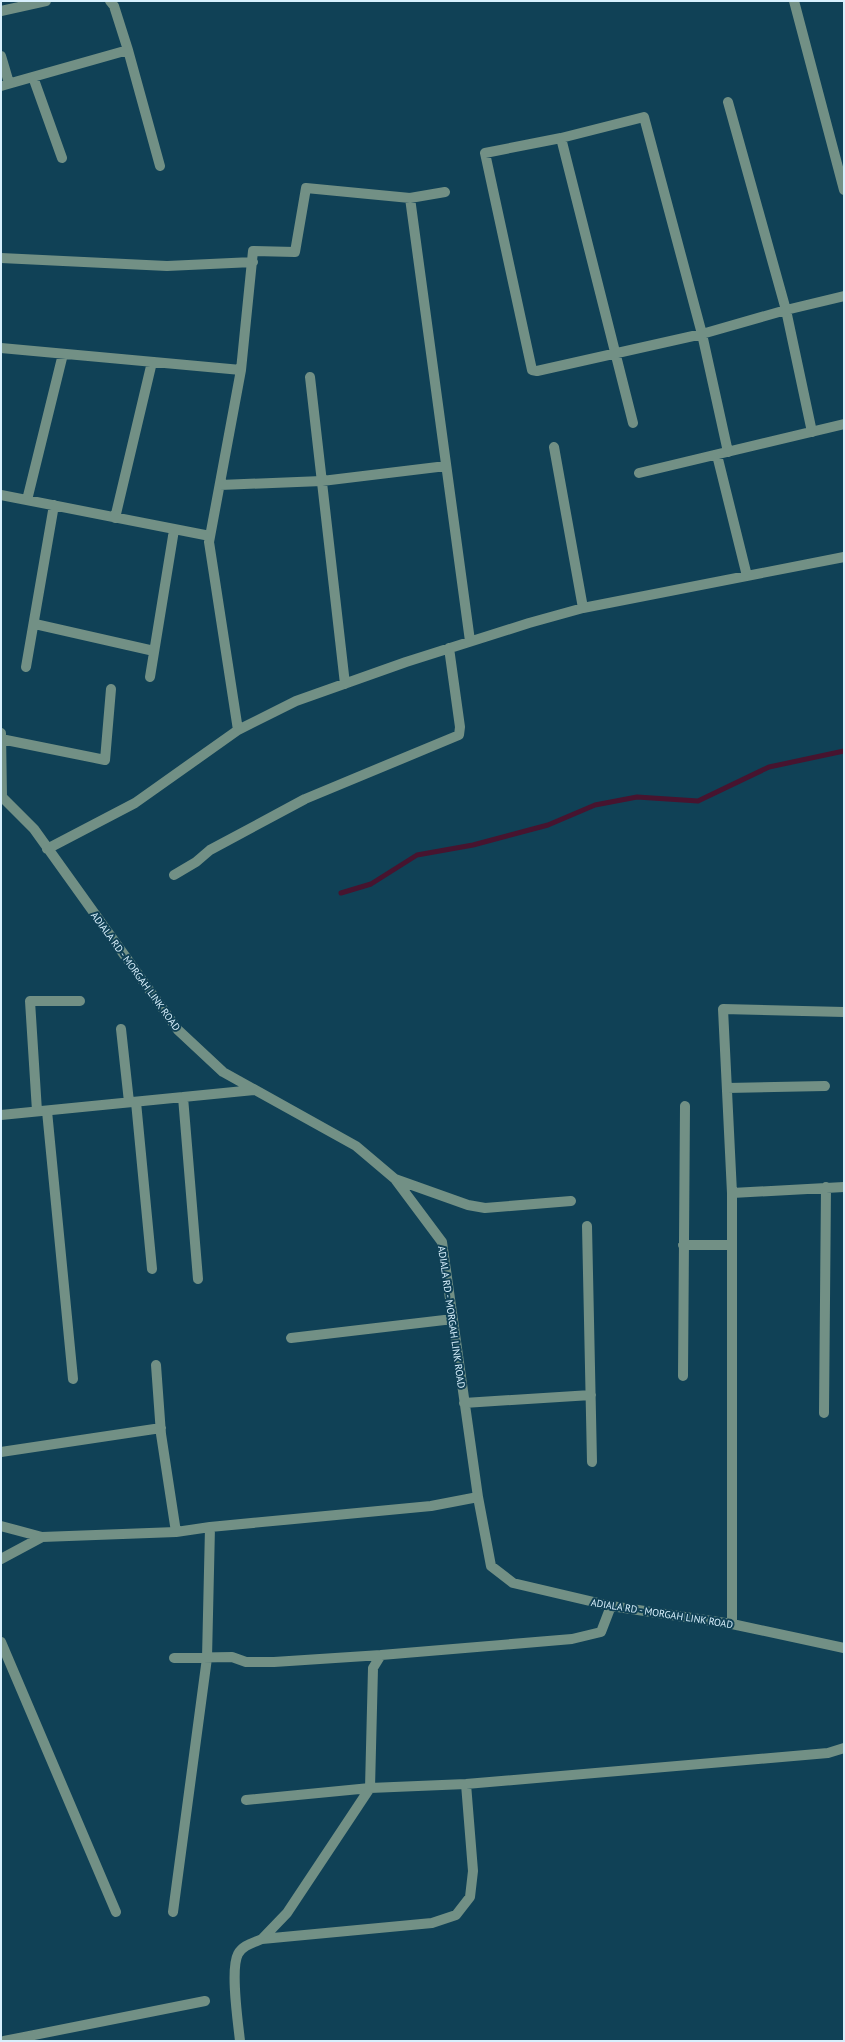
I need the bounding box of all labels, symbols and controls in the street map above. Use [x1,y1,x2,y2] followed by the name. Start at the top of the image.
[88,909,183,1033] street label: ADIALA RD - MORGAH LINK ROAD
[435,1245,468,1389] street label: ADIALA RD - MORGAH LINK ROAD
[590,1596,734,1631] street label: ADIALA RD - MORGAH LINK ROAD

